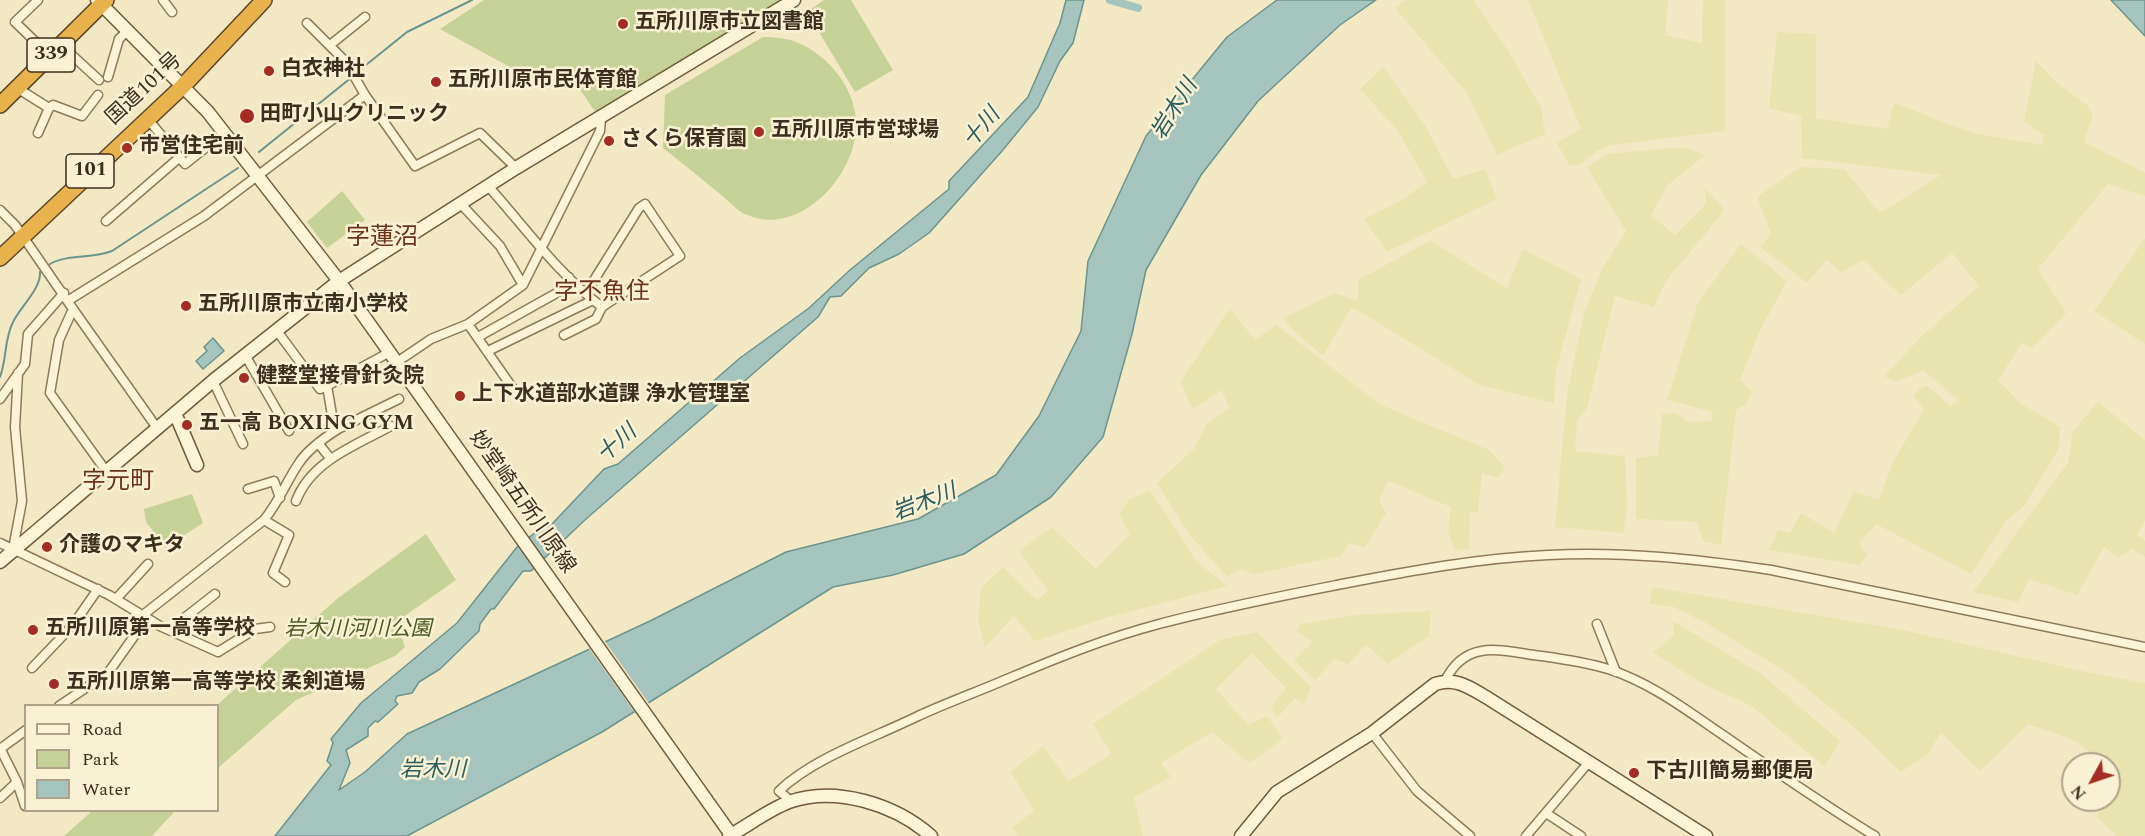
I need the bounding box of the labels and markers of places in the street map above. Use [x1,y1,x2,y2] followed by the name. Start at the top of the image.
[635,11,824,37] place label: 五所川原市立図書館
[616,17,630,31] marker: 五所川原市立図書館
[281,58,365,84] place label: 白衣神社
[262,64,276,78] marker: 白衣神社
[448,69,637,95] place label: 五所川原市民体育館
[429,75,443,89] marker: 五所川原市民体育館
[260,103,449,129] place label: 田町小山クリニック
[238,107,256,125] marker: 田町小山クリニック
[771,119,939,145] place label: 五所川原市営球場
[752,125,766,139] marker: 五所川原市営球場
[621,128,747,154] place label: さくら保育園
[602,134,616,148] marker: さくら保育園
[139,135,244,161] place label: 市営住宅前
[120,141,134,155] marker: 市営住宅前
[198,293,408,319] place label: 五所川原市立南小学校
[179,299,193,313] marker: 五所川原市立南小学校
[256,365,424,391] place label: 健整堂接骨針灸院
[237,371,251,385] marker: 健整堂接骨針灸院
[472,383,750,409] place label: 上下水道部水道課 浄水管理室
[453,389,467,403] marker: 上下水道部水道課 浄水管理室
[199,412,414,438] place label: 五一高 BOXING GYM
[180,418,194,432] marker: 五一高 BOXING GYM
[59,534,185,560] place label: 介護のマキタ
[40,540,54,554] marker: 介護のマキタ
[45,617,255,643] place label: 五所川原第一高等学校
[26,623,40,637] marker: 五所川原第一高等学校
[66,671,365,697] place label: 五所川原第一高等学校 柔剣道場
[47,677,61,691] marker: 五所川原第一高等学校 柔剣道場
[1646,760,1814,786] place label: 下古川簡易郵便局
[1627,766,1641,780] marker: 下古川簡易郵便局

